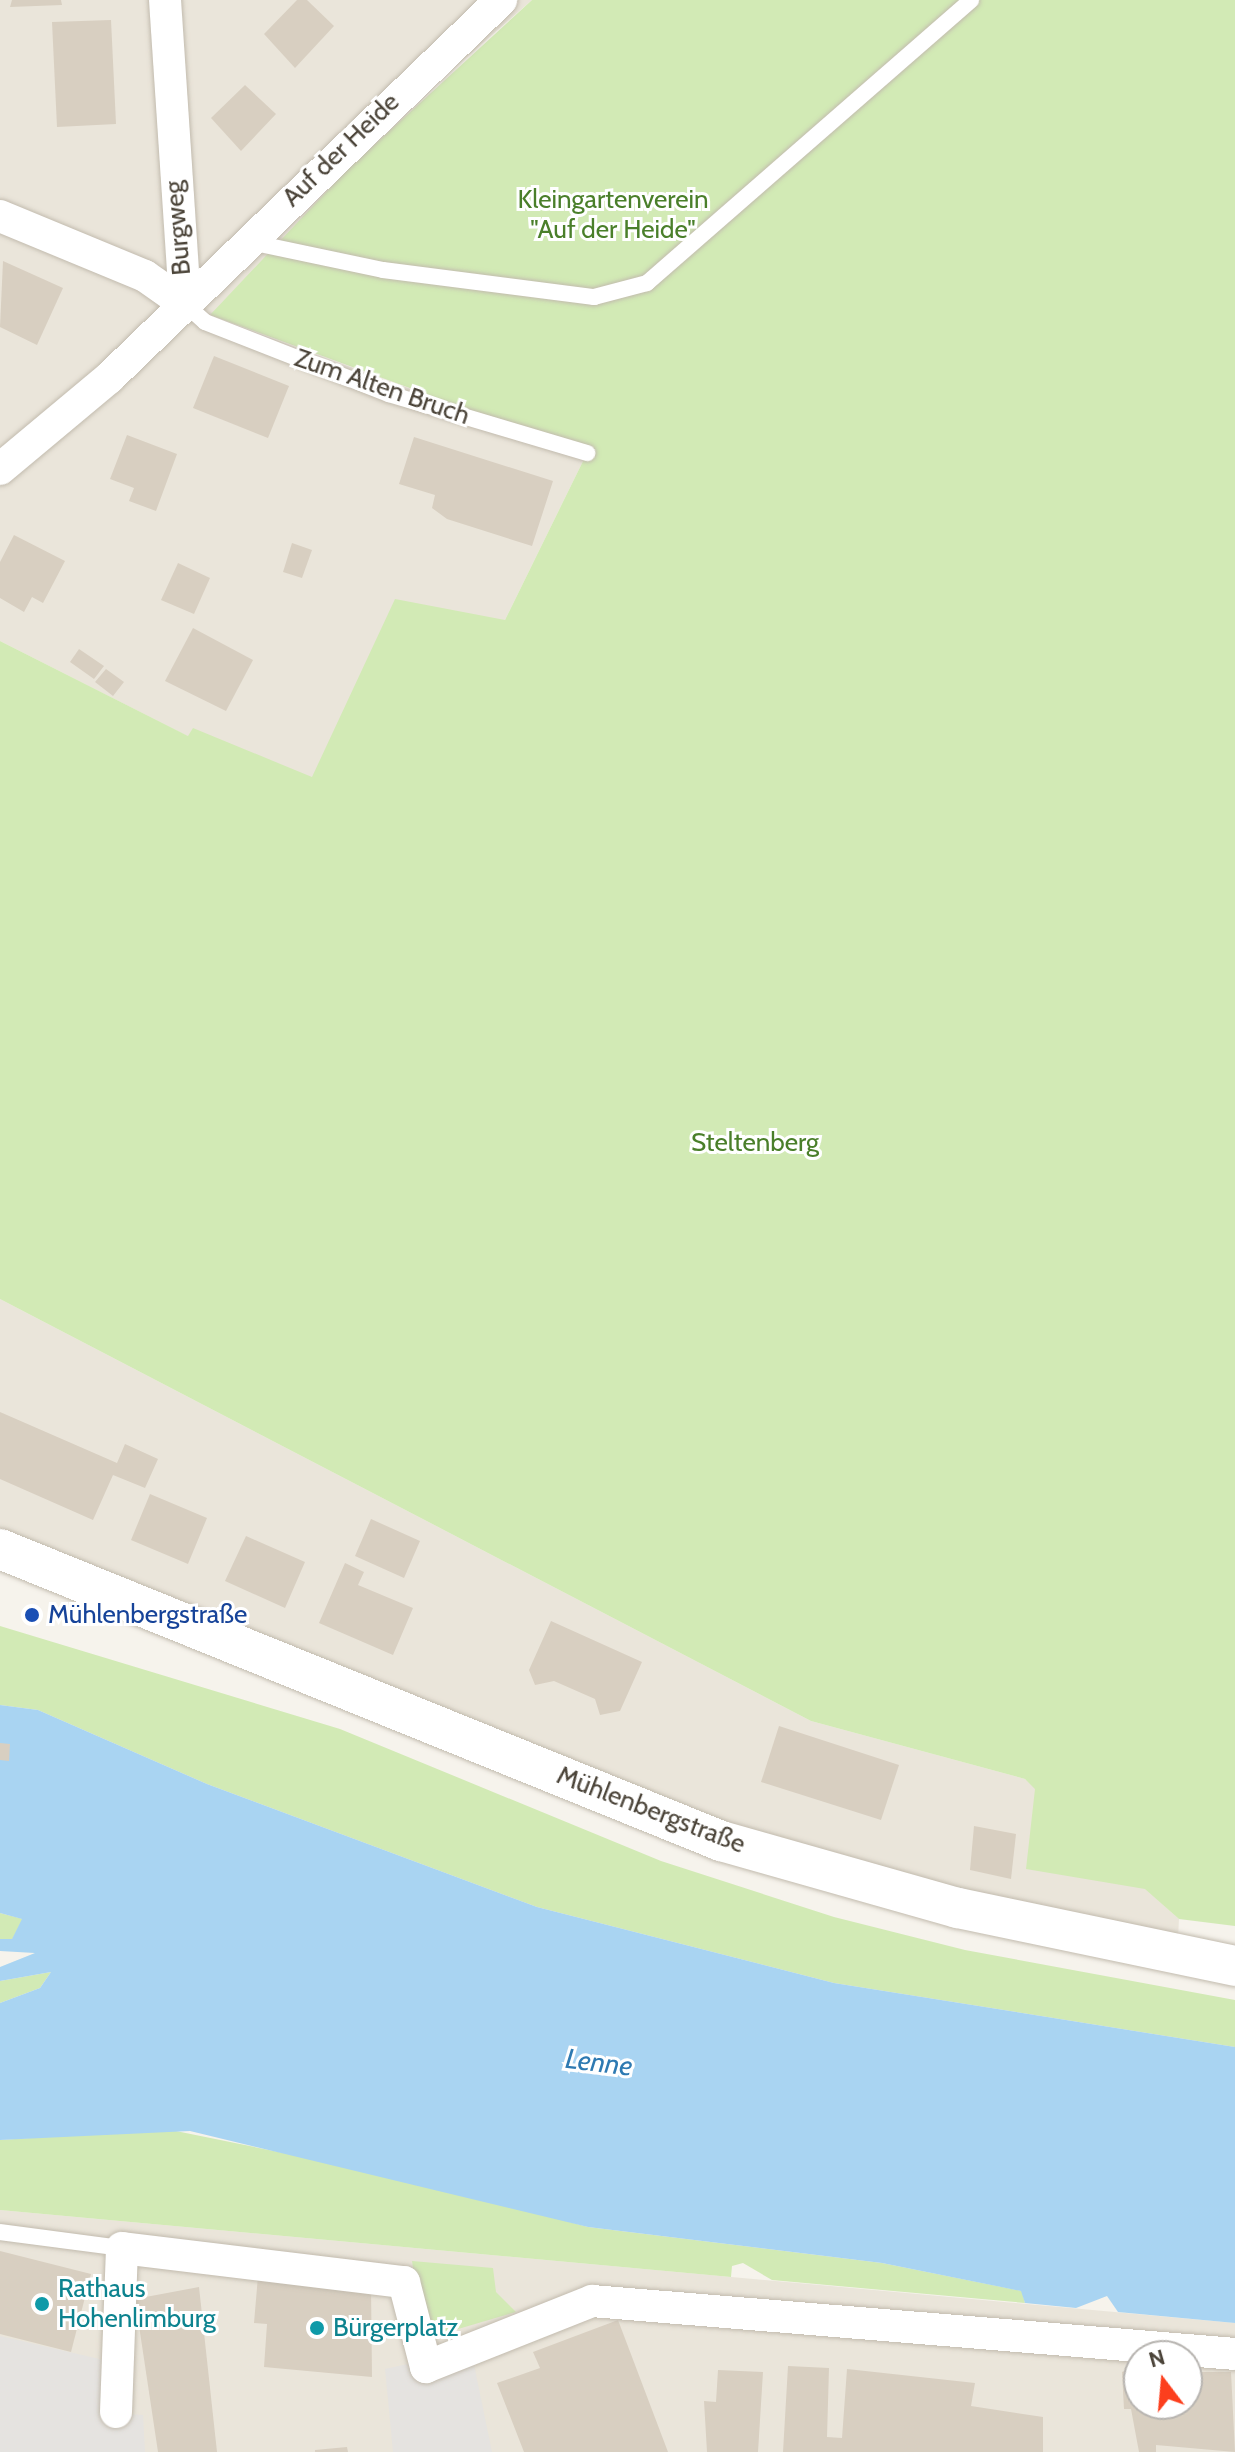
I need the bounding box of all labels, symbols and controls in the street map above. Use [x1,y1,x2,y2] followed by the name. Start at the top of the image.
[276,87,406,213] street label: Auf der Heide
[158,179,198,277] street label: Burgweg
[518,184,708,246] park label: Kleingartenverein "Auf der Heide"
[290,342,474,432] street label: Zum Alten Bruch
[691,1127,819,1159] park label: Steltenberg
[48,1599,247,1631] place label: Mühlenbergstraße
[23,1606,41,1624] marker: Mühlenbergstraße
[552,1760,750,1860] street label: Mühlenbergstraße
[564,2041,634,2083] water label: Lenne
[58,2273,216,2334] place label: Rathaus Hohenlimburg
[33,2295,51,2313] marker: Rathaus Hohenlimburg
[333,2312,458,2344] place label: Bürgerplatz
[308,2319,326,2337] marker: Bürgerplatz
[1123,2340,1203,2420] north arrow
[1146,2343,1168,2373] text: N

